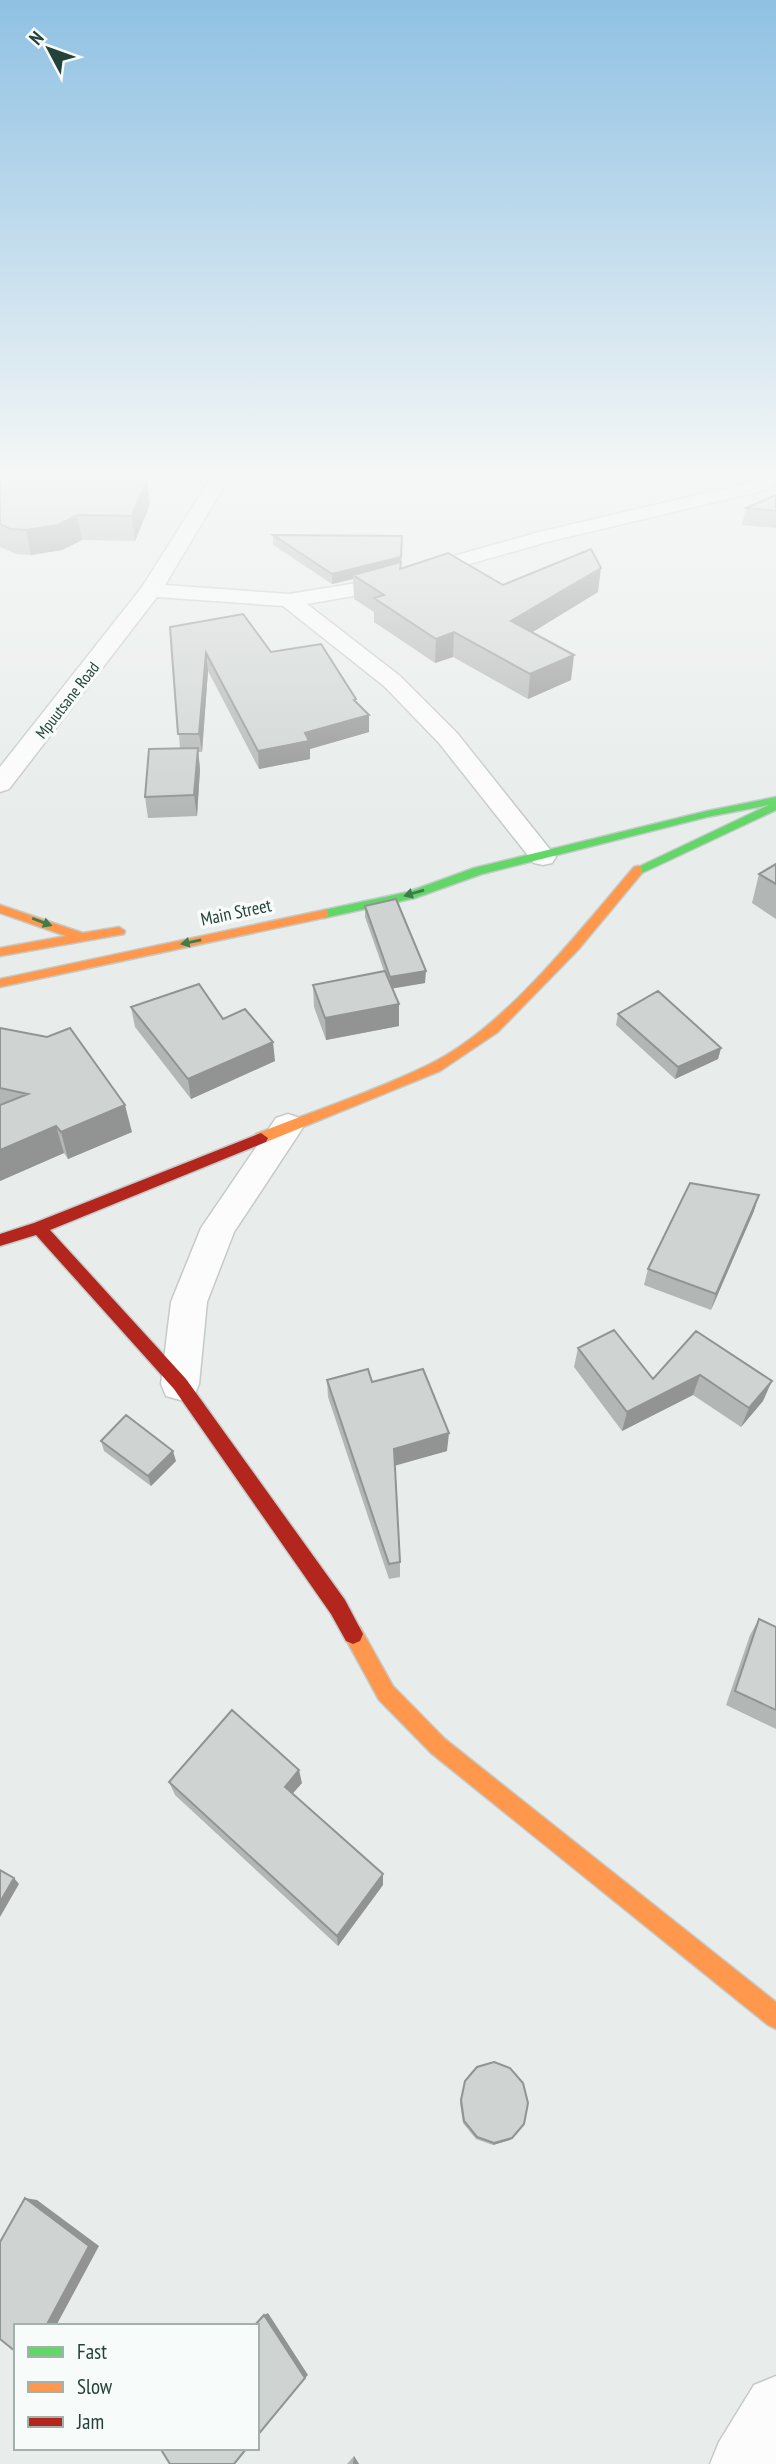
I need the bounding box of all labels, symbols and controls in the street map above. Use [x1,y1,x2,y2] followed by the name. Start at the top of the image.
[14,14,84,84] north arrow
[24,26,49,50] text: N
[31,658,103,742] street label: Mpuutsane Road
[402,888,424,899] one-way arrow
[199,893,273,931] street label: Main Street
[32,917,53,928] one-way arrow
[180,936,202,947] one-way arrow
[14,2324,259,2450] legend
[77,2338,107,2365] text: Fast
[77,2373,113,2400] text: Slow
[76,2408,104,2435] text: Jam

